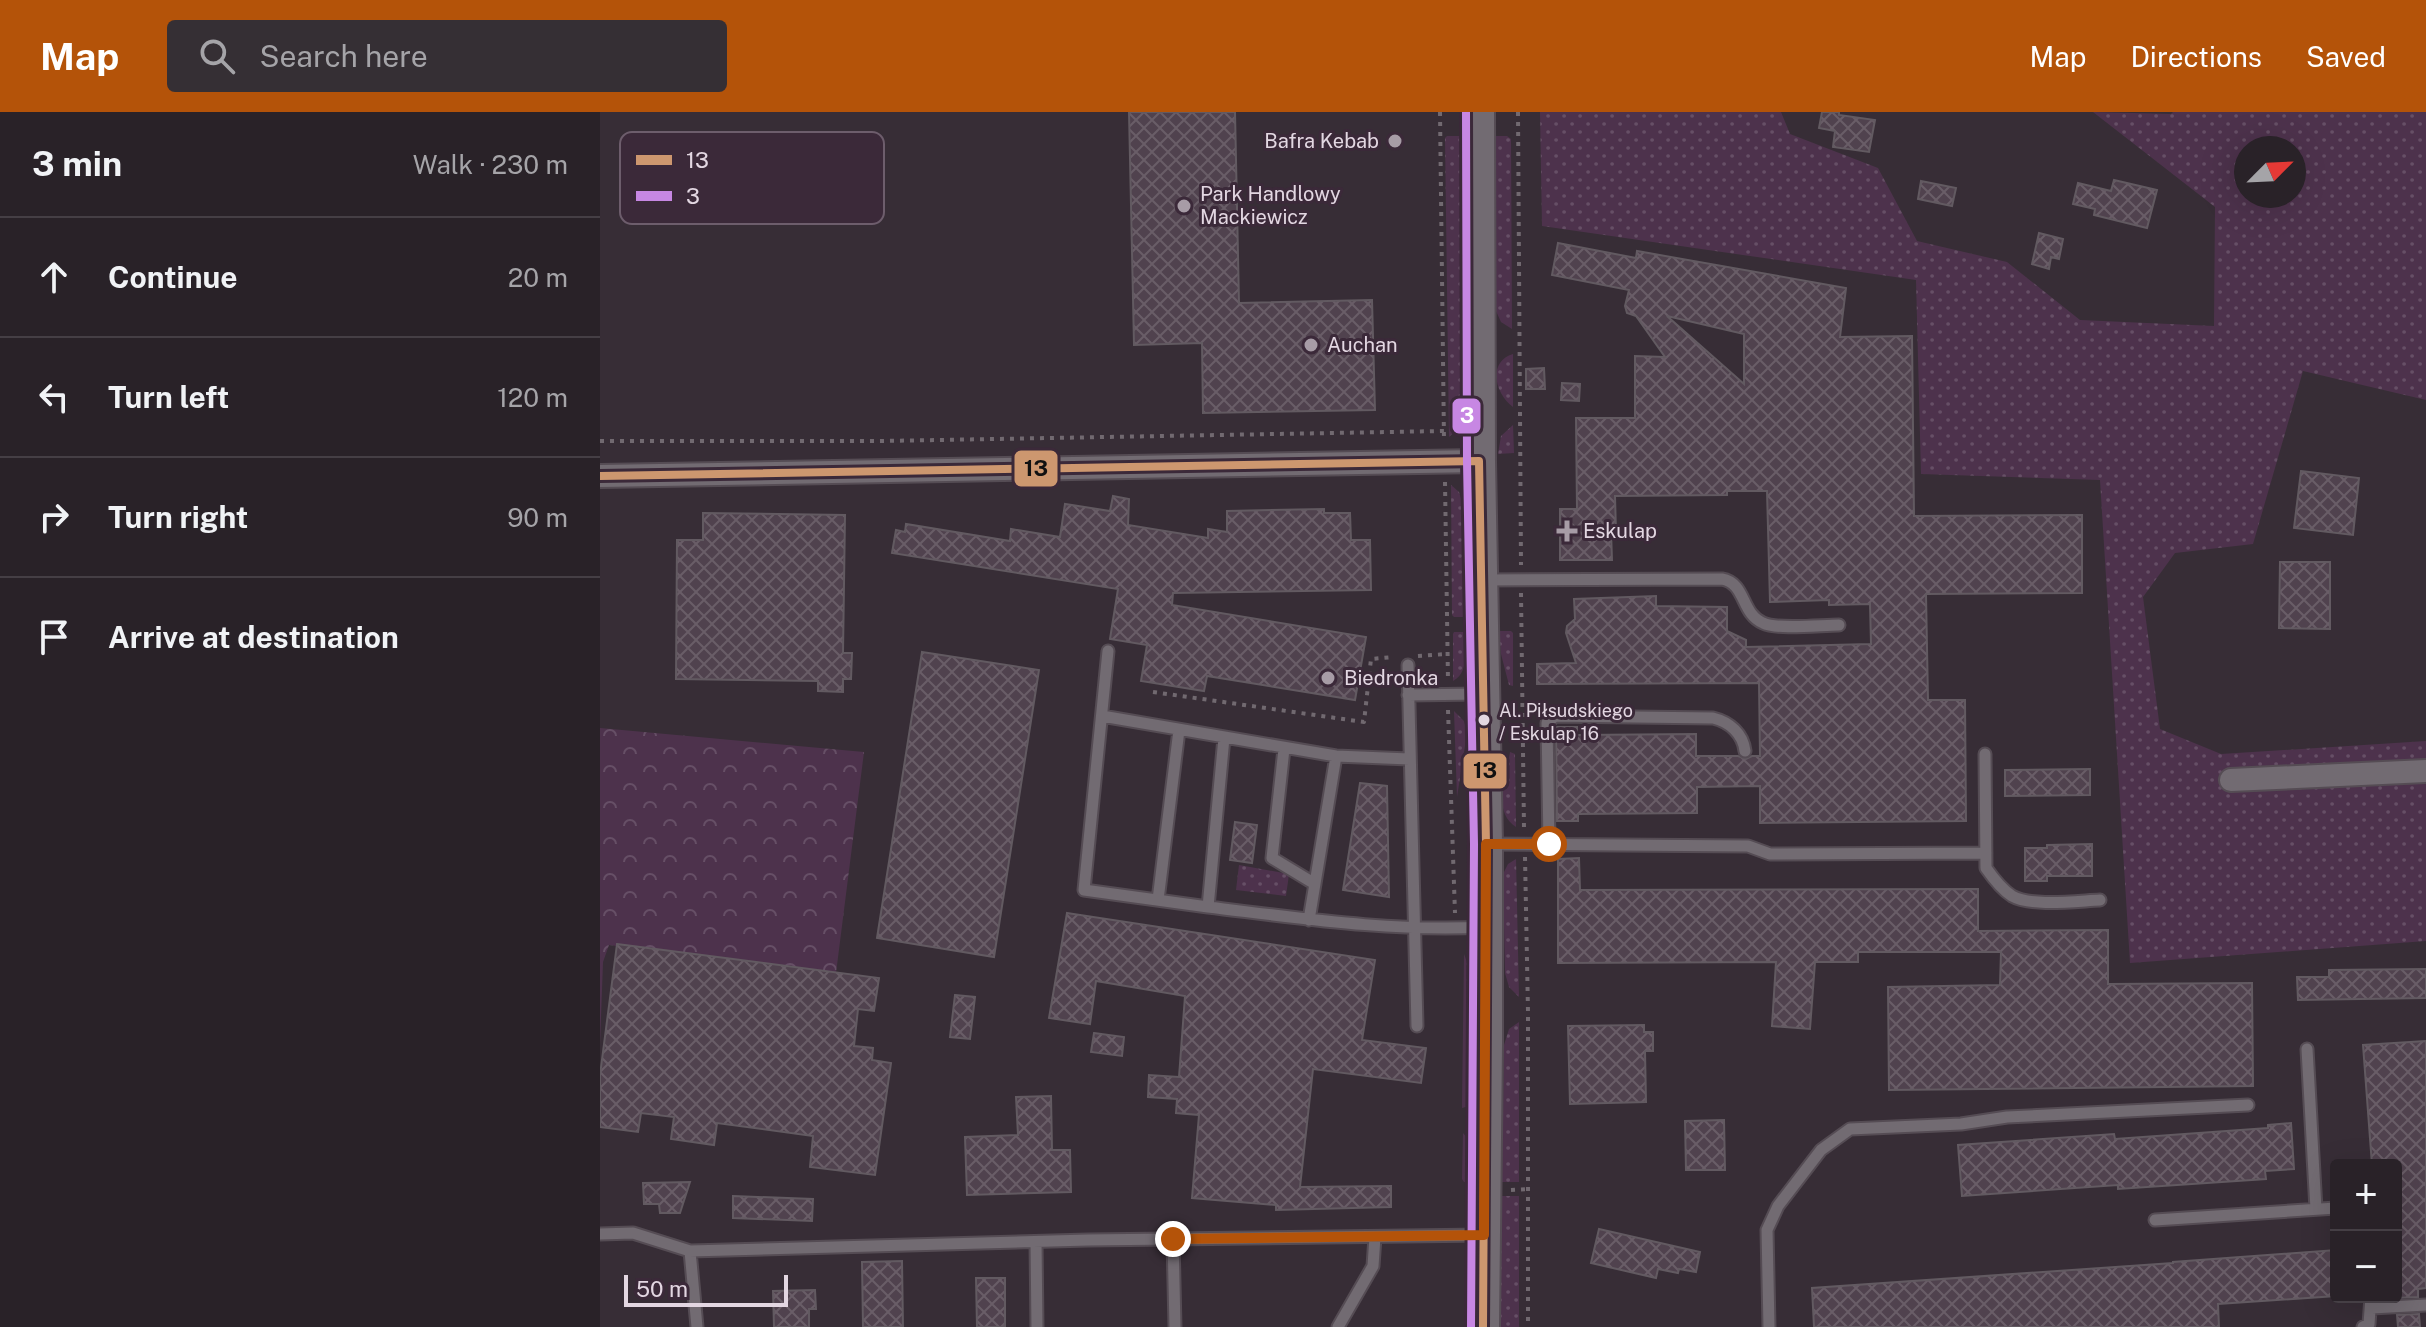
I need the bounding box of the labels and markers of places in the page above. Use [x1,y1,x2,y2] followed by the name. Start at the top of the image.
[1264,129,1379,153] place label: Bafra Kebab
[1386,132,1404,150] marker: Bafra Kebab
[1200,182,1341,229] place label: Park Handlowy Mackiewicz
[1175,197,1193,215] marker: Park Handlowy Mackiewicz
[1327,333,1397,357] place label: Auchan
[1302,336,1320,354] marker: Auchan
[1583,519,1657,543] place label: Eskulap
[1558,522,1576,540] marker: Eskulap
[1344,666,1438,690] place label: Biedronka
[1319,669,1337,687] marker: Biedronka
[1499,700,1633,744] place label: Al. Piłsudskiego / Eskulap 16
[1476,712,1492,728] marker: Al. Piłsudskiego / Eskulap 16

